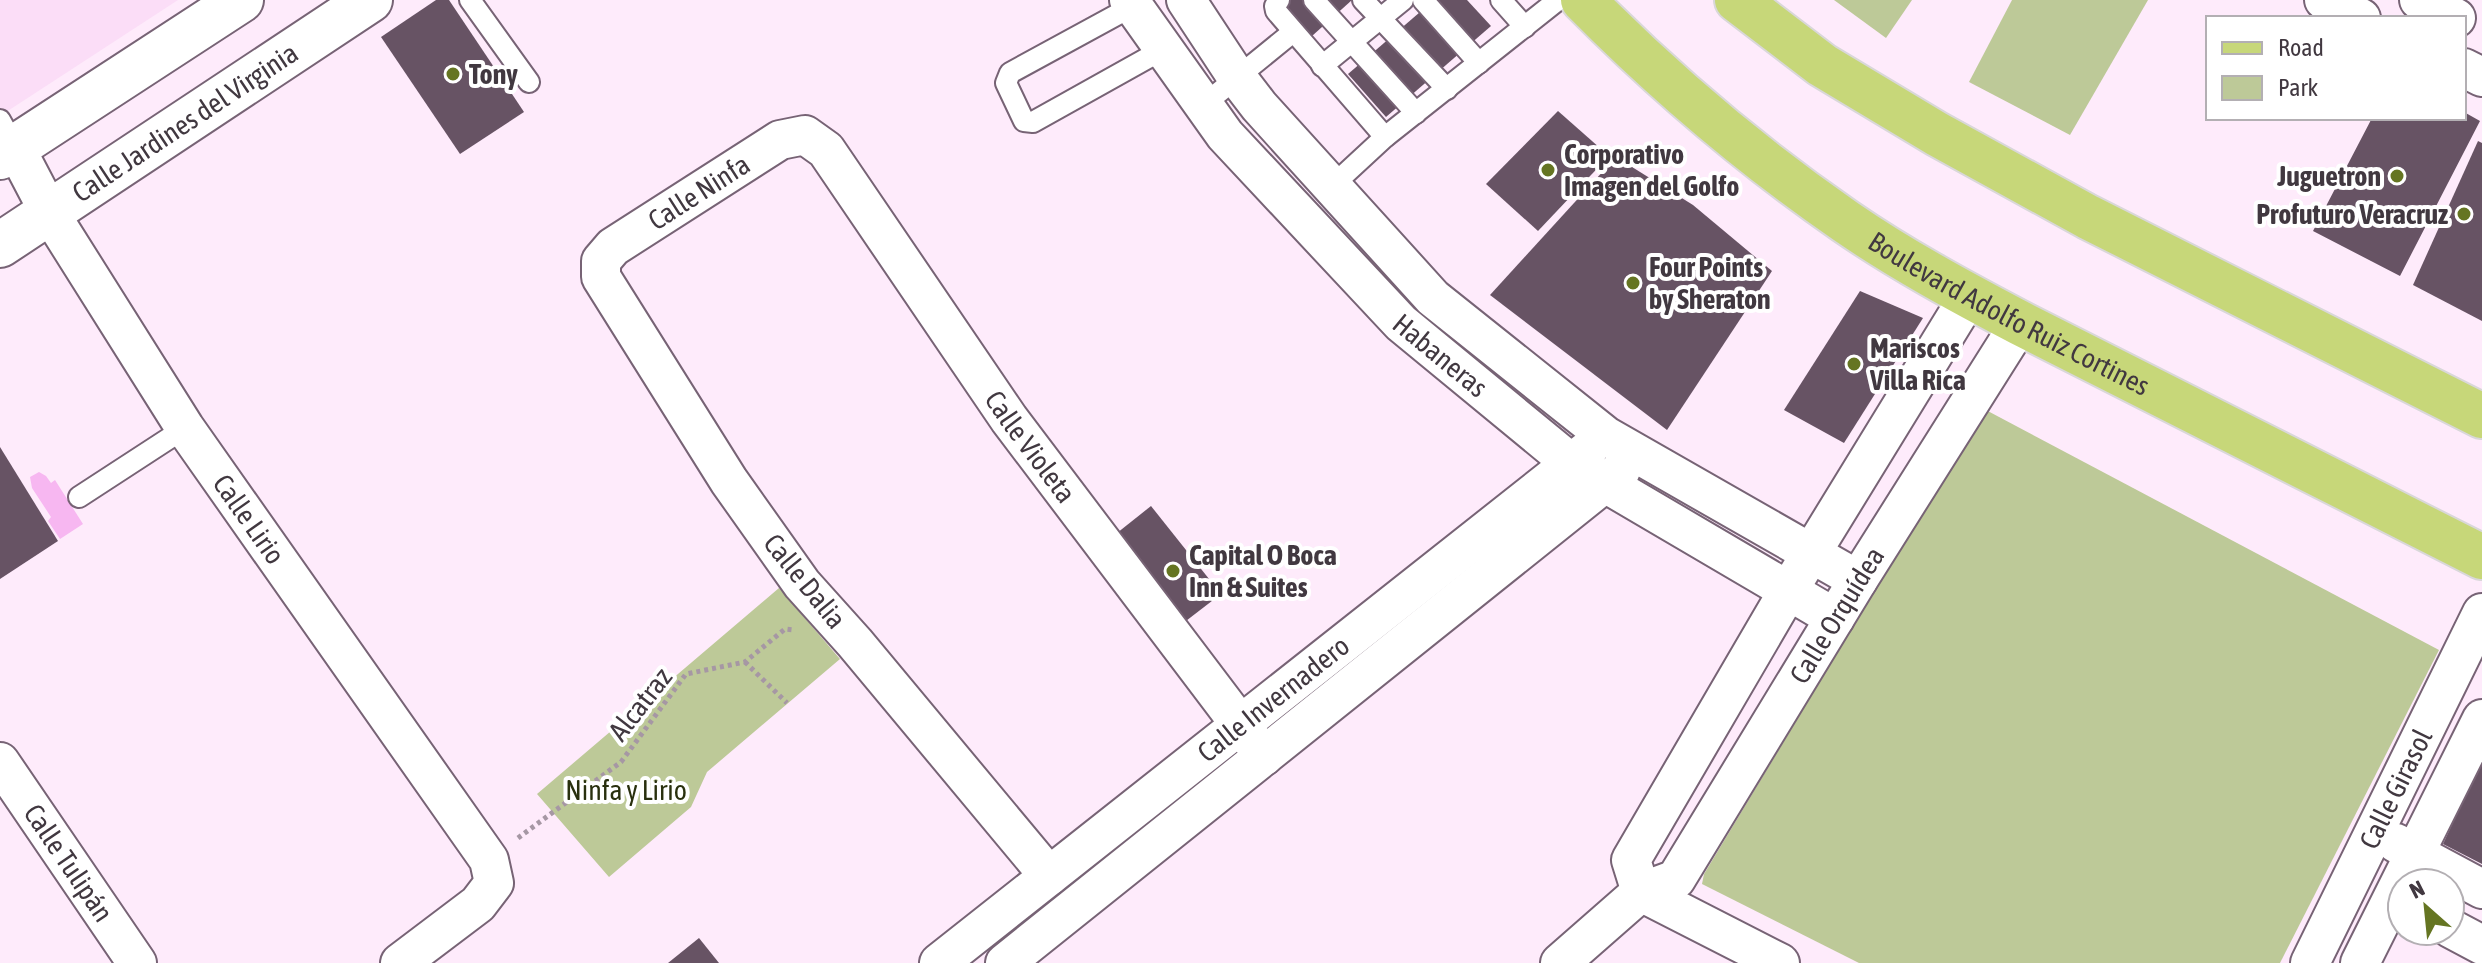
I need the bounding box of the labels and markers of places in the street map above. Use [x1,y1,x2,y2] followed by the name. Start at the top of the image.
[469,58,518,90] place label: Tony
[444,65,462,83] marker: Tony
[1564,138,1739,202] place label: Corporativo Imagen del Golfo
[2276,160,2381,192] place label: Juguetron
[1539,161,1557,179] marker: Corporativo Imagen del Golfo
[2388,167,2406,185] marker: Juguetron
[2256,198,2448,230] place label: Profuturo Veracruz
[2455,205,2473,223] marker: Profuturo Veracruz
[1649,251,1771,315] place label: Four Points by Sheraton
[1624,274,1642,292] marker: Four Points by Sheraton
[1869,332,1966,396] place label: Mariscos Villa Rica
[1845,355,1863,373] marker: Mariscos Villa Rica
[1189,539,1337,603] place label: Capital O Boca Inn & Suites
[1164,562,1182,580] marker: Capital O Boca Inn & Suites

